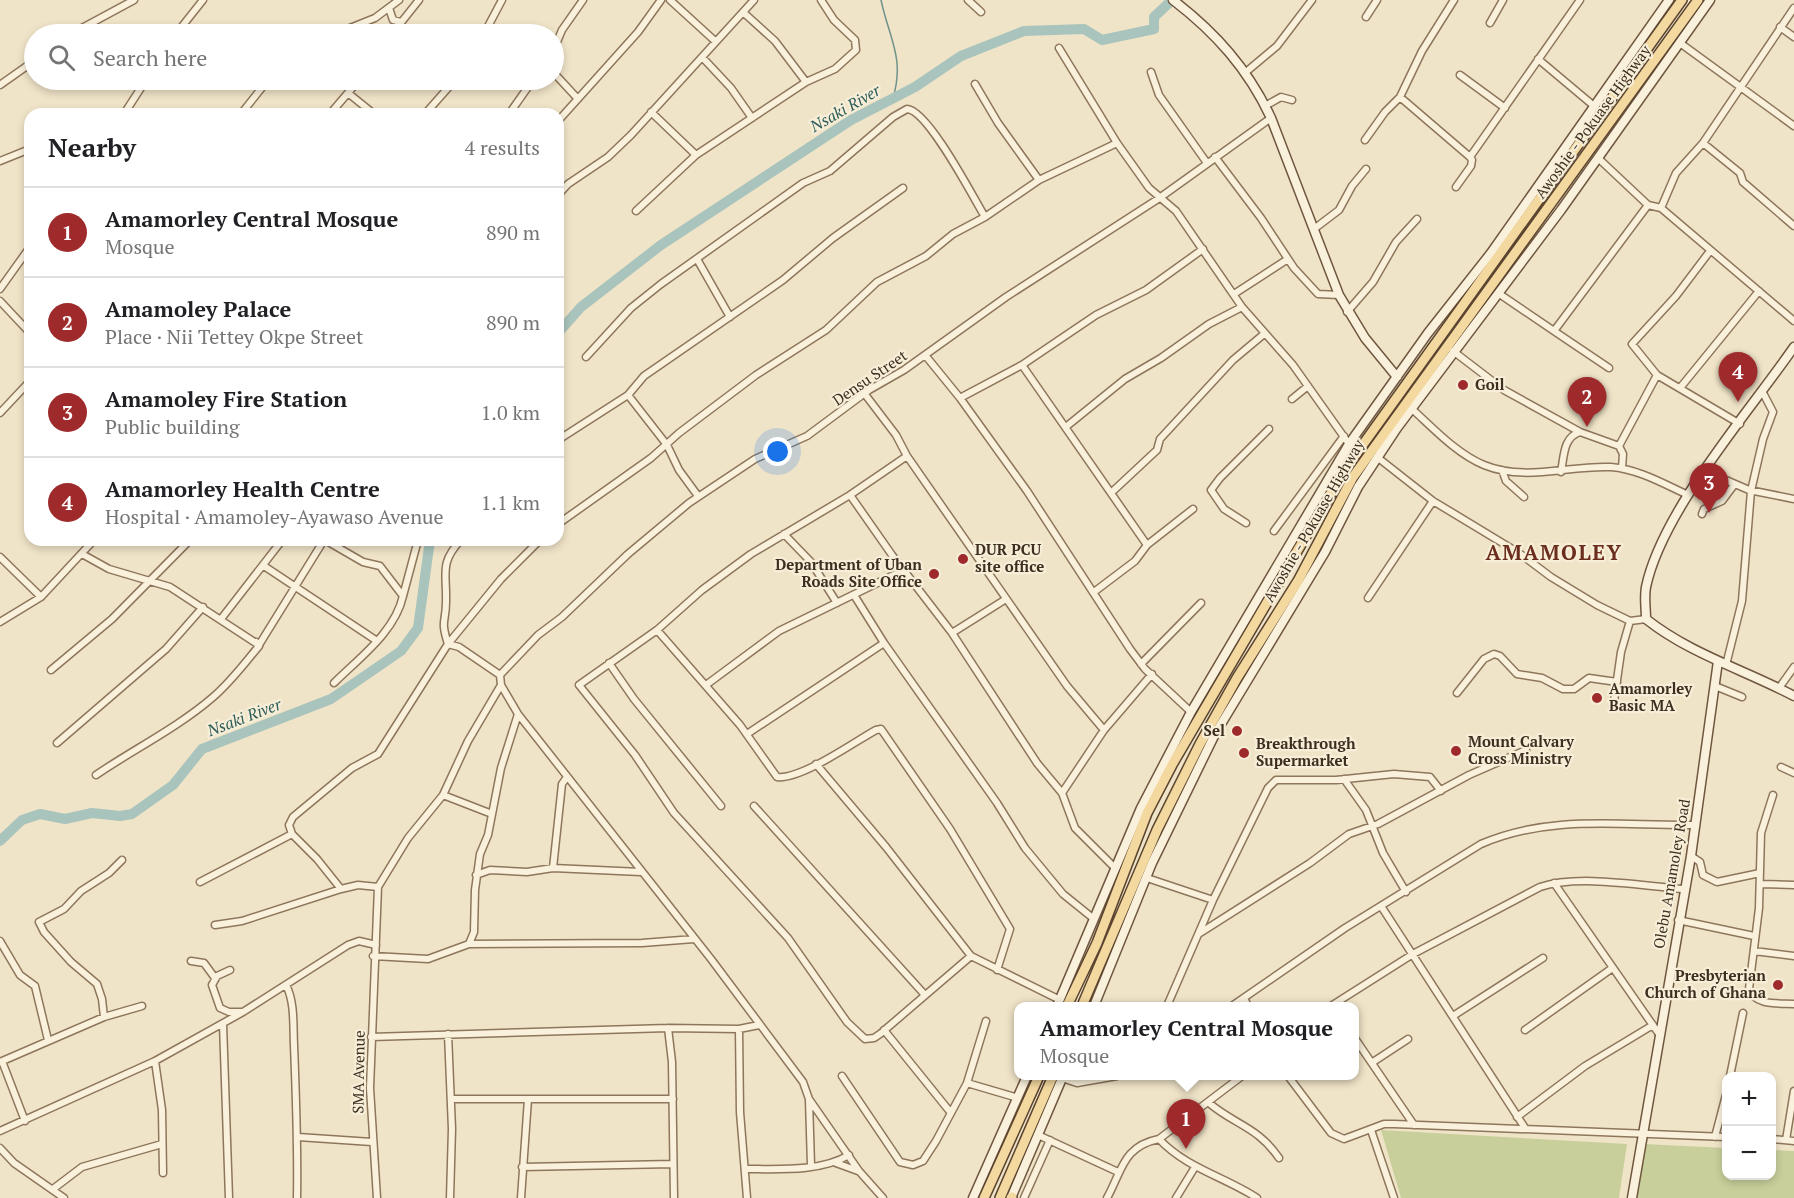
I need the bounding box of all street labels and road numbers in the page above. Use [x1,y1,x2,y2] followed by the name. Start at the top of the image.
[1530,40,1655,202] street label: Awoshie - Pokuase Highway
[828,345,911,409] street label: Densu Street
[1258,435,1368,606] street label: Awoshie - Pokuase Highway
[1648,797,1694,950] street label: Olebu Amamoley Road
[347,1030,369,1114] street label: SMA Avenue

